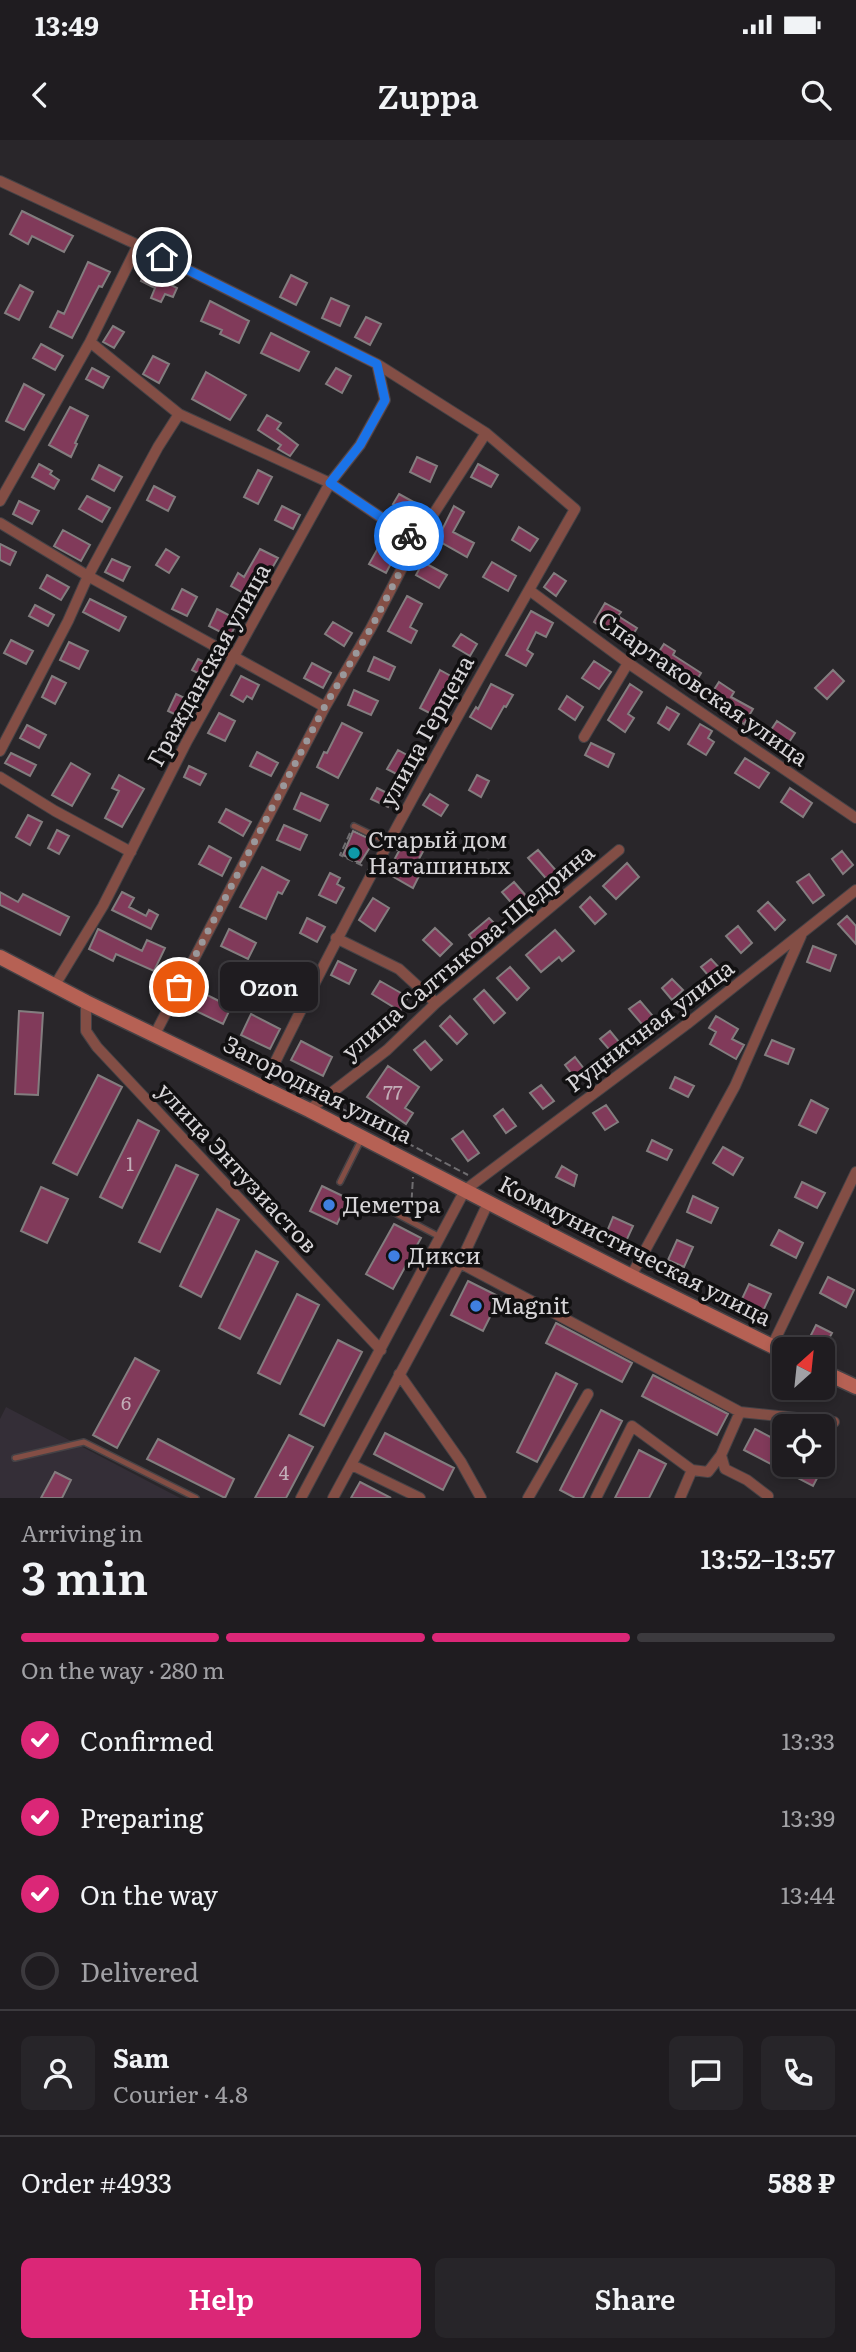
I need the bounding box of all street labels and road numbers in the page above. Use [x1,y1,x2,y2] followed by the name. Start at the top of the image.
[137,556,278,772] street label: Гражданская улица
[592,602,817,773] street label: Спартаковская улица
[369,647,481,812] street label: улица Герцена
[333,834,601,1067] street label: улица Салтыкова-Щедрина
[557,949,741,1099] street label: Рудничная улица
[218,1026,420,1151] street label: Загородная улица
[150,1074,327,1260] street label: улица Энтузиастов
[494,1165,779,1333] street label: Коммунистическая улица

